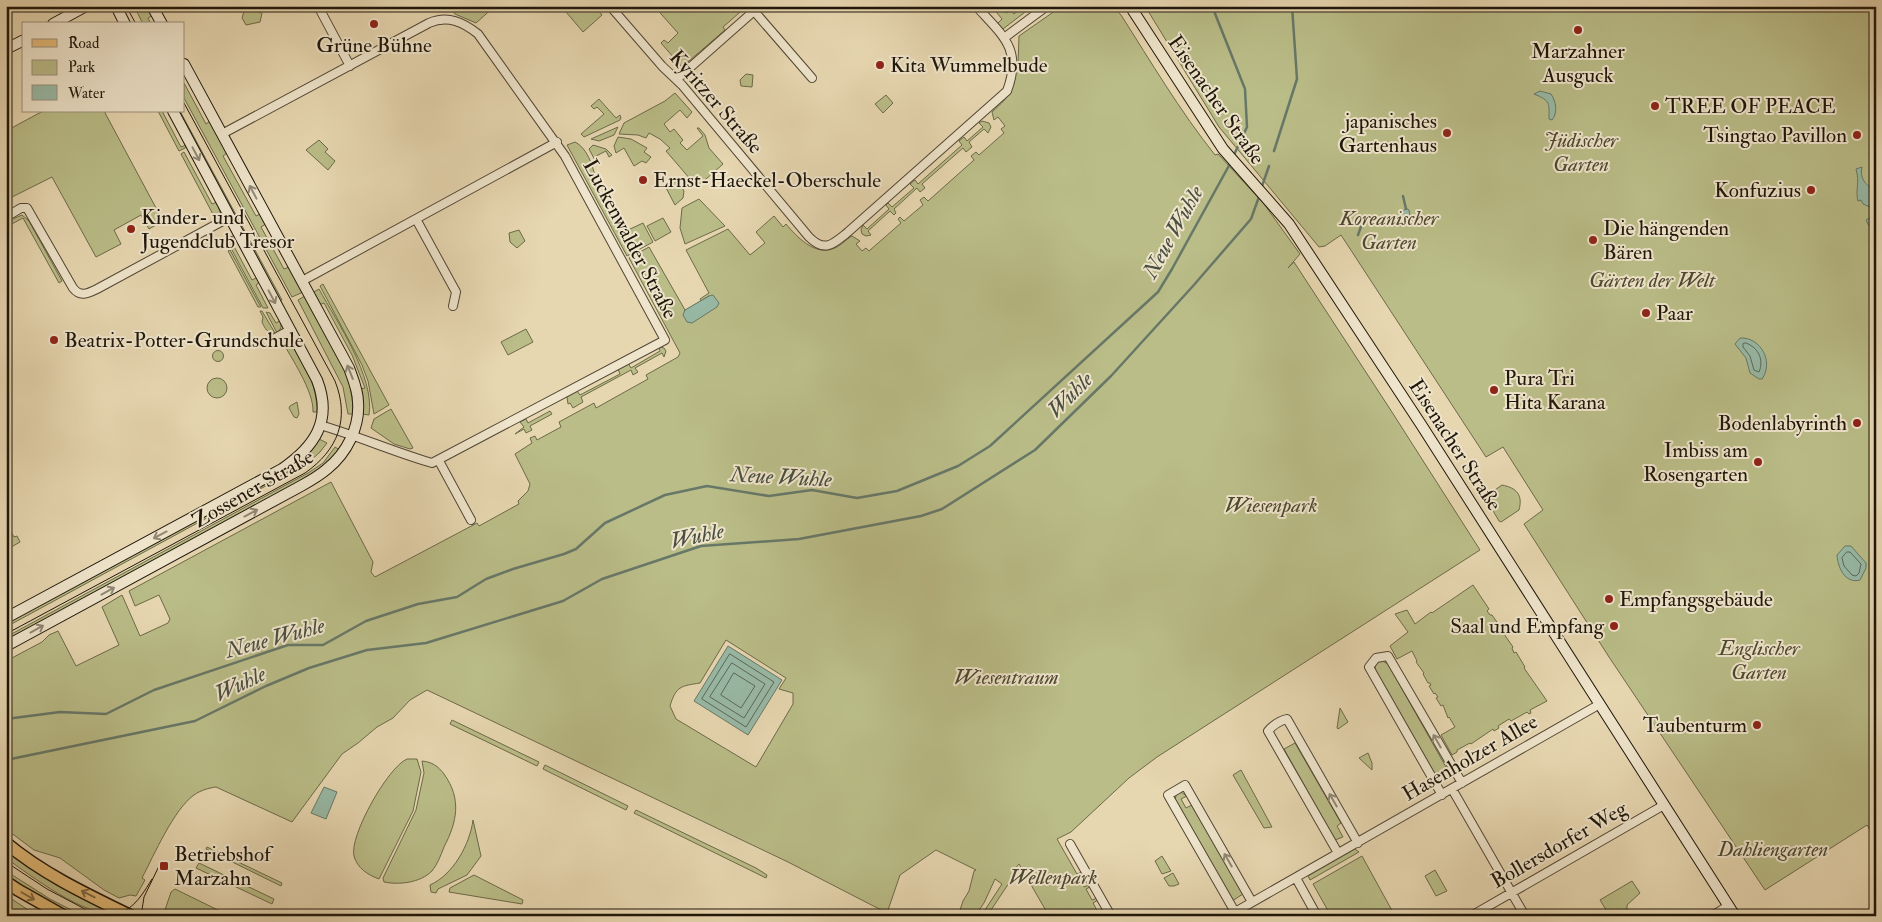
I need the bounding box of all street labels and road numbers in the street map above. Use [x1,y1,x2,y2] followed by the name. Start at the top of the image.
[1161,30,1271,170] street label: Eisenacher Straße
[663,44,769,160] street label: Kyritzer Straße
[577,155,684,324] street label: Luckenwalder Straße
[1402,374,1508,516] street label: Eisenacher Straße
[187,443,319,535] street label: Zossener Straße
[1398,708,1543,808] street label: Hasenholzer Allee
[1486,795,1633,895] street label: Bollersdorfer Weg

